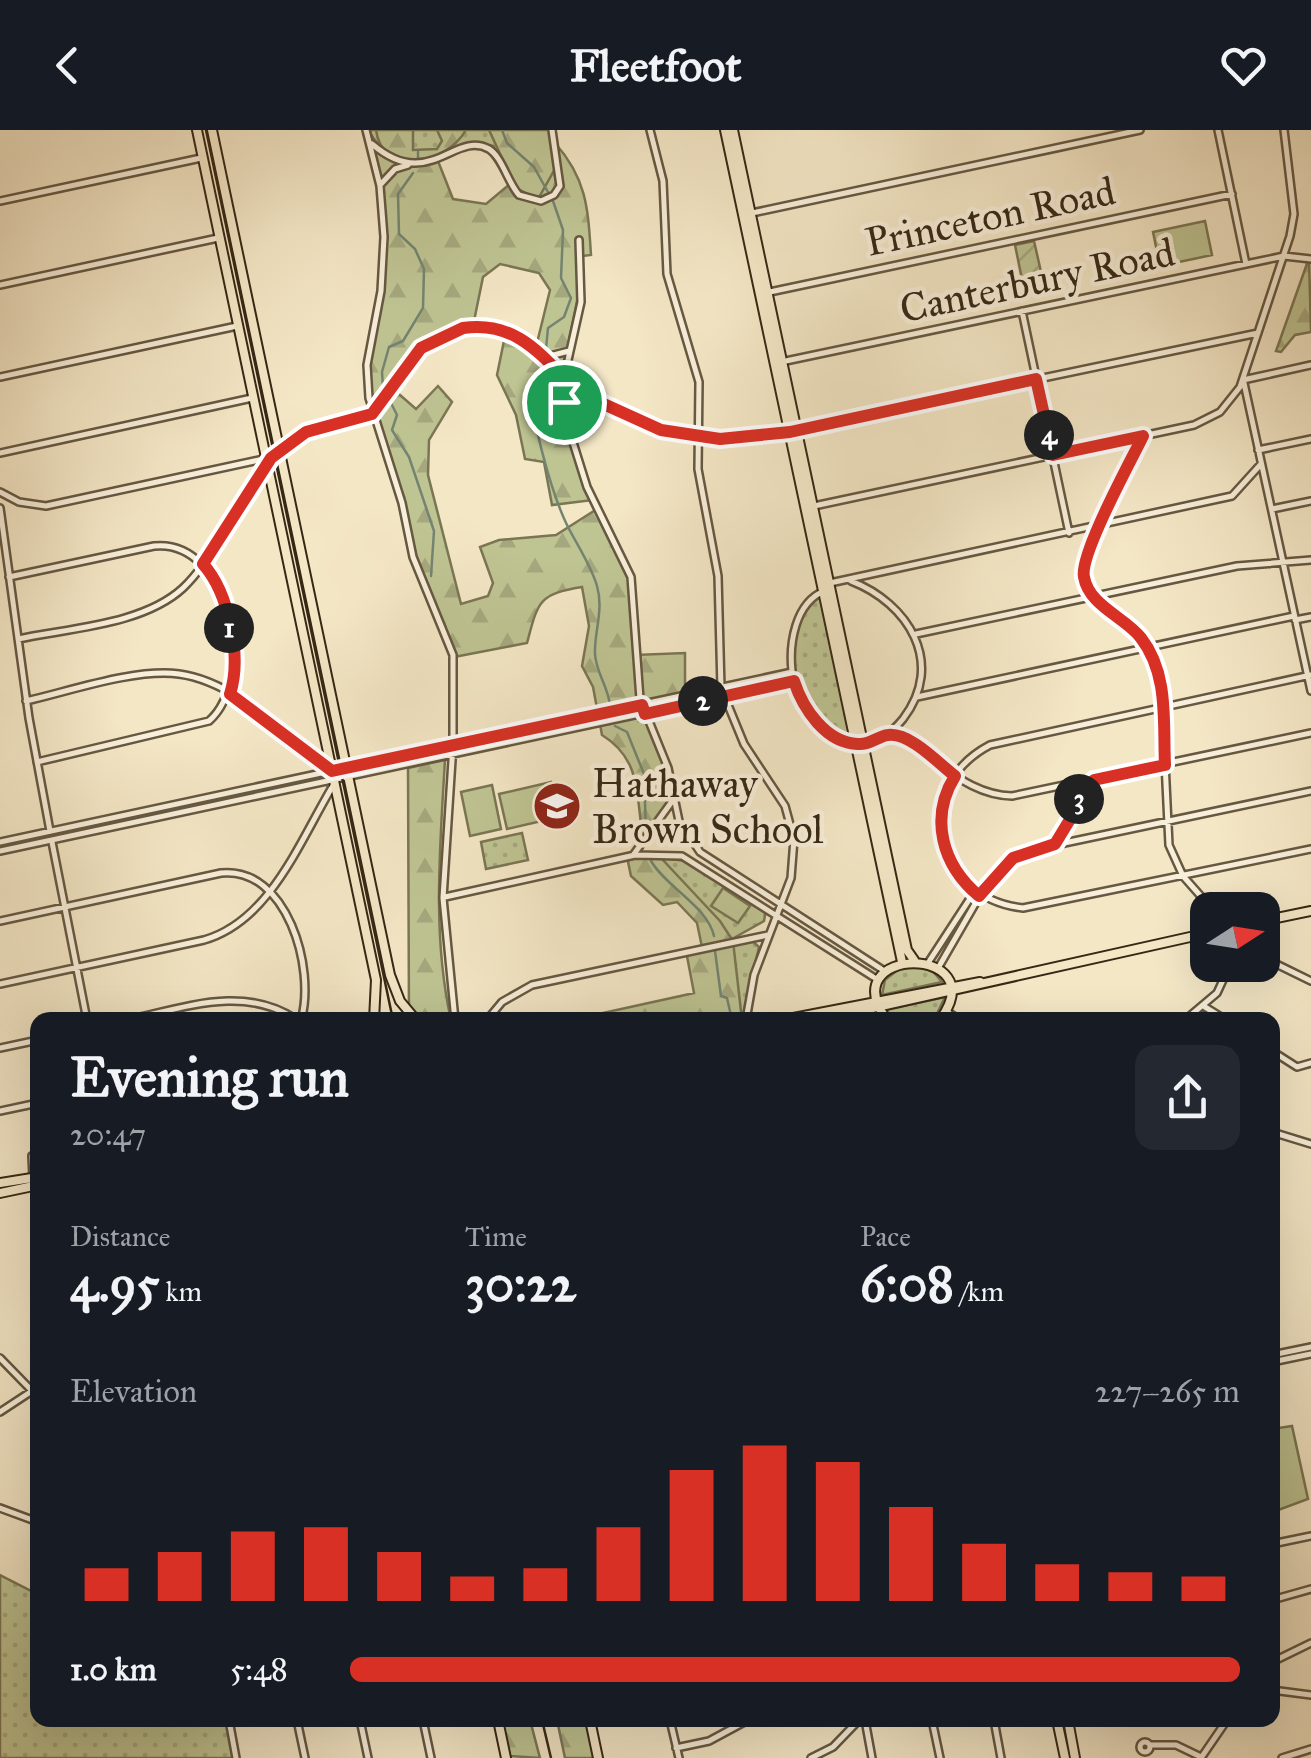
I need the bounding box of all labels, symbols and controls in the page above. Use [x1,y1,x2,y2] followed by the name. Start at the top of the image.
[40,38,95,93] icon: back
[570,38,741,93] text: Fleetfoot
[1216,38,1271,93] icon: heart
[861,166,1119,267] street label: Princeton Road
[895,227,1179,334] street label: Canterbury Road
[522,360,607,445] pin
[537,375,592,430] icon: arrive
[1024,410,1074,460] pin: 4
[1041,417,1057,452] text: 4
[204,603,254,653] pin: 1
[223,610,235,645] text: 1
[678,676,728,726] pin: 2
[696,683,710,718] text: 2
[592,759,824,854] place label: Hathaway Brown School
[1054,774,1104,824] pin: 3
[531,780,583,832] school or university icon: Hathaway Brown School
[1073,781,1085,816] text: 3
[1190,892,1280,982] north arrow
[1190,892,1280,982] map controls
[70,1044,349,1111] text: Evening run
[1135,1045,1240,1150] button: share
[70,1115,146,1154] text: 20:47
[70,1219,170,1254] text: Distance
[465,1219,527,1254] text: Time
[860,1219,911,1254] text: Pace
[70,1254,160,1315] text: 4.95
[465,1254,576,1315] text: 30:22
[860,1254,954,1315] text: 6:08
[160,1274,202,1309] text: km
[954,1274,1004,1309] text: /km
[70,1372,197,1411] text: Elevation
[1095,1372,1240,1411] text: 227–265 m
[70,1650,157,1689] text: 1.0 km
[230,1650,288,1689] text: 5:48

